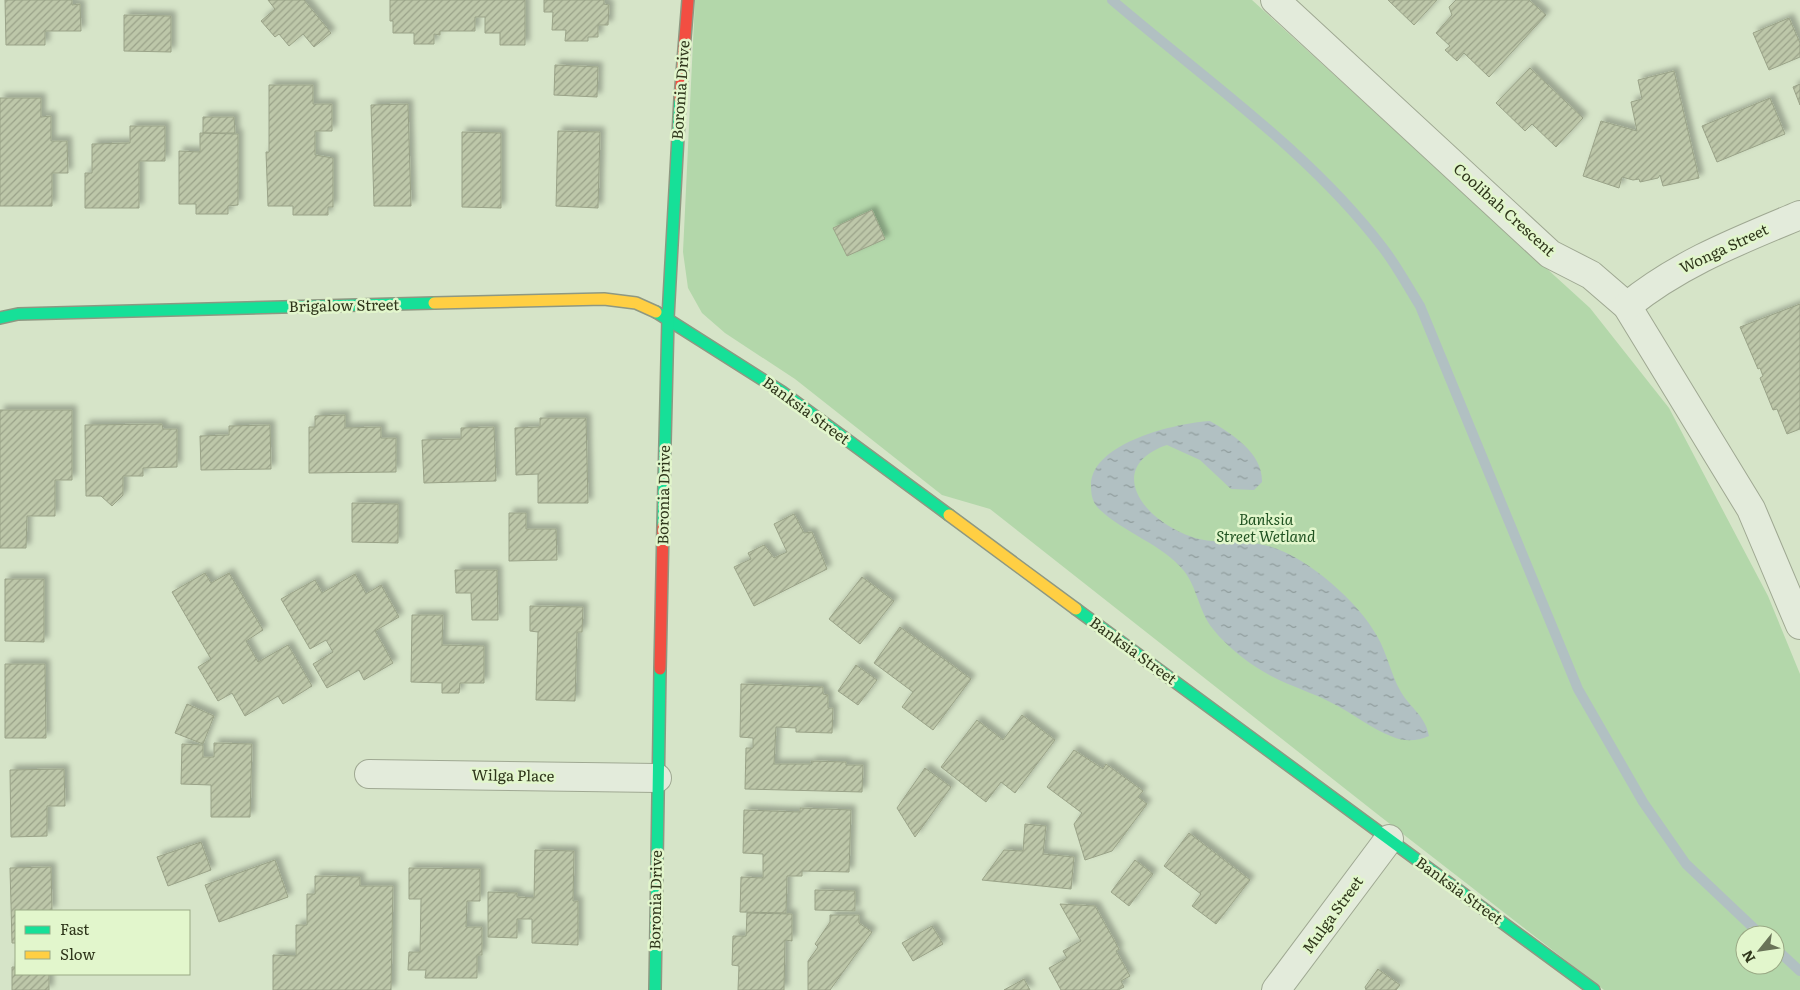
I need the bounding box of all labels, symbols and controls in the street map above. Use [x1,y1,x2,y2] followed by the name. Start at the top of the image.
[665,39,694,140] street label: Boronia Drive
[1449,157,1561,261] street label: Coolibah Crescent
[1675,217,1772,278] street label: Wonga Street
[288,292,399,317] street label: Brigalow Street
[759,370,855,449] street label: Banksia Street
[650,445,675,545] street label: Boronia Drive
[1216,507,1316,547] park label: Banksia Street Wetland
[1086,610,1182,689] street label: Banksia Street
[472,762,555,787] street label: Wilga Place
[642,850,667,950] street label: Boronia Drive
[1412,850,1508,929] street label: Banksia Street
[1296,871,1368,958] street label: Mulga Street
[15,910,190,975] legend
[60,917,89,940] text: Fast
[1735,925,1785,975] north arrow
[60,942,95,965] text: Slow
[1736,947,1759,967] text: N

